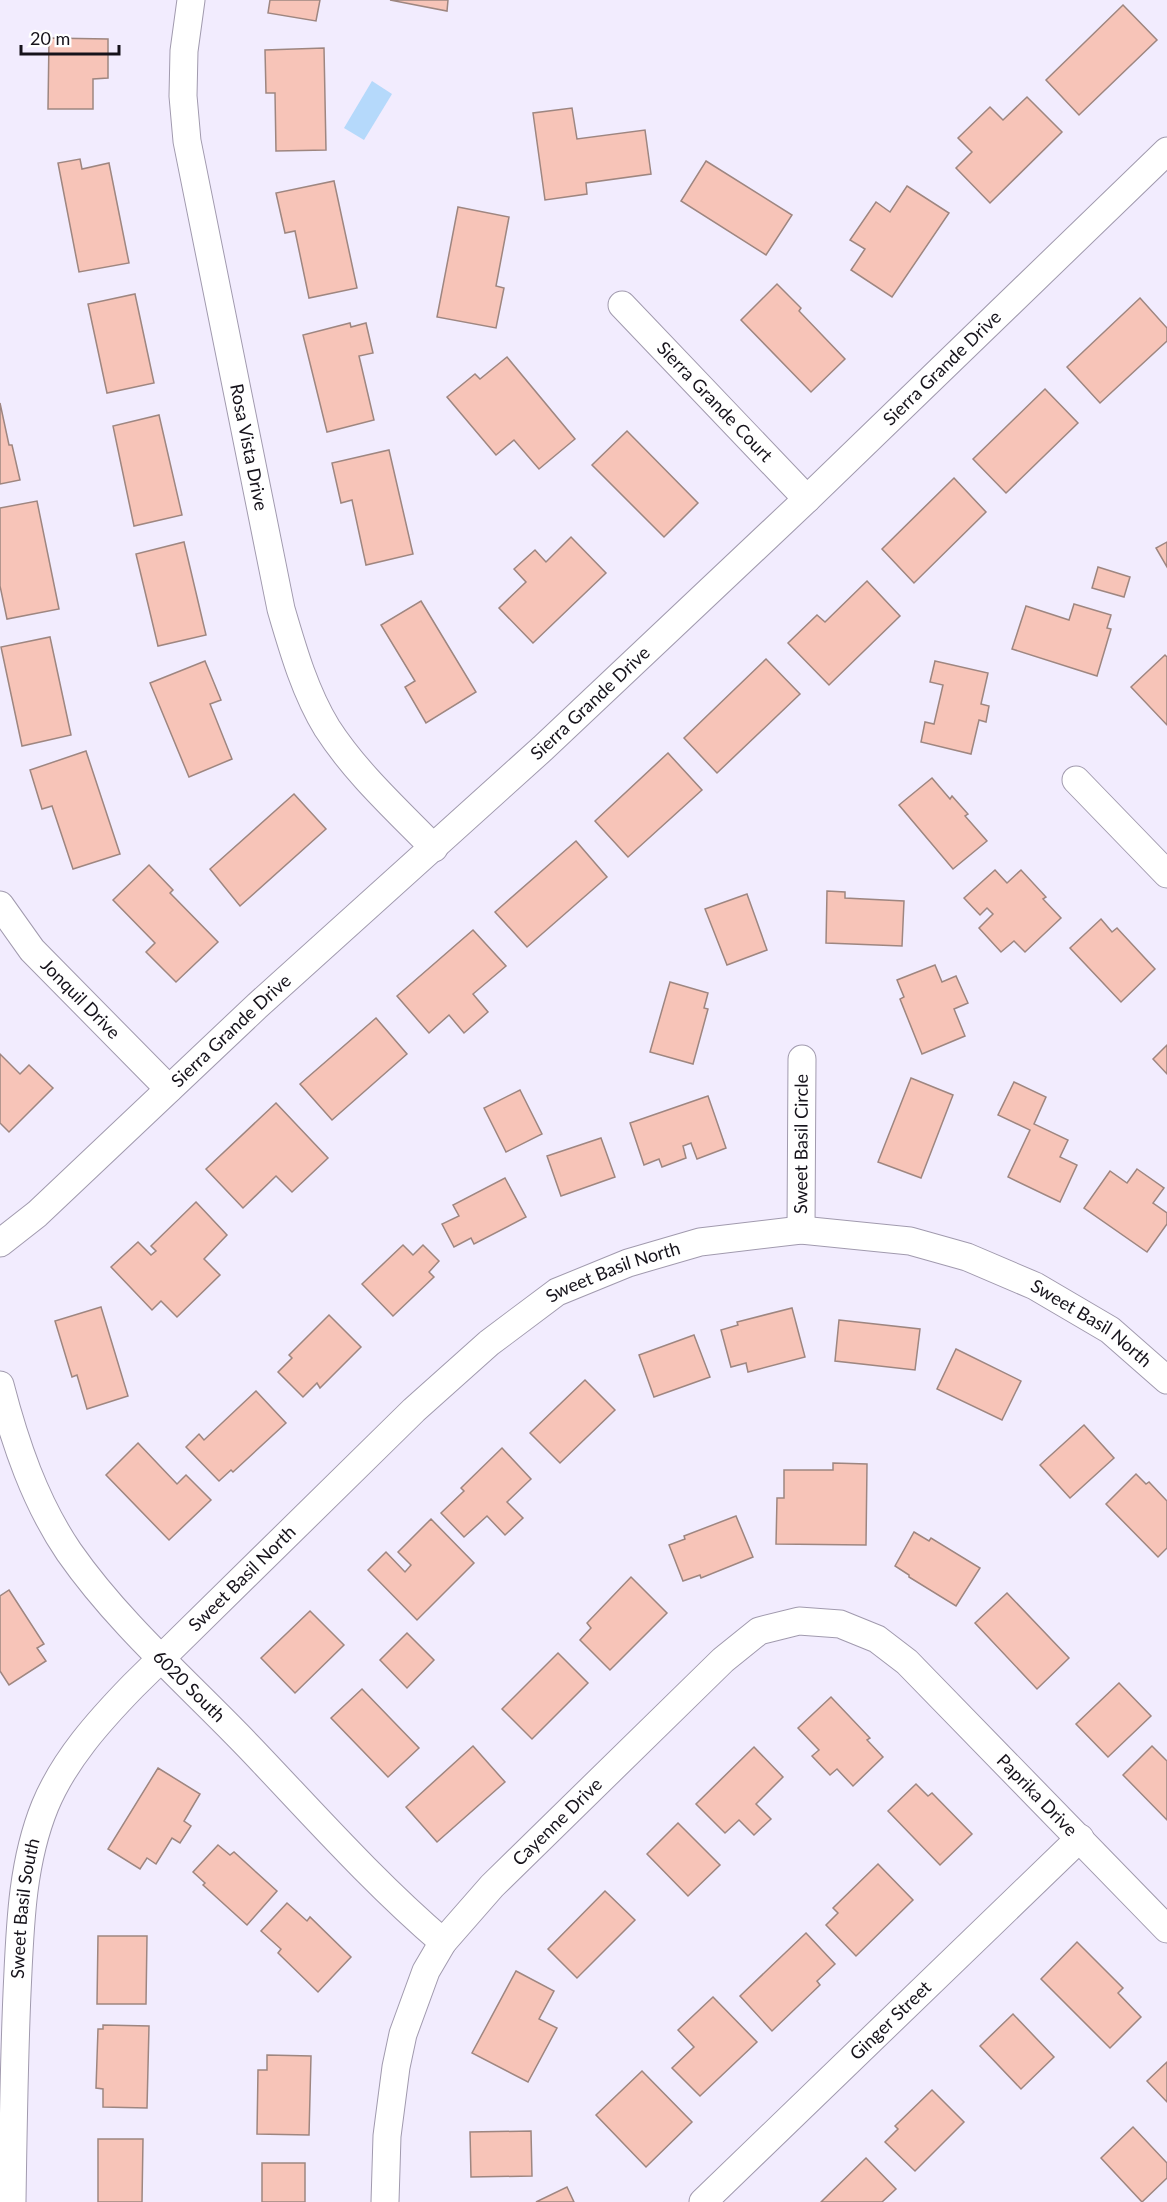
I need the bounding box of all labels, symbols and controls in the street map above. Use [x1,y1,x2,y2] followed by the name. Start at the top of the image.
[21,18,118,56] scale bar
[30,27,70,49] text: 20 m
[878,305,1005,430] street label: Sierra Grande Drive
[653,337,778,466] street label: Sierra Grande Court
[226,382,273,512] street label: Rosa Vista Drive
[525,641,654,764] street label: Sierra Grande Drive
[37,954,125,1043] street label: Jonquil Drive
[166,969,295,1091] street label: Sierra Grande Drive
[789,1074,812,1214] street label: Sweet Basil Circle
[541,1236,683,1307] street label: Sweet Basil North
[1027,1274,1157,1372] street label: Sweet Basil North
[183,1520,300,1635] street label: Sweet Basil North
[149,1645,230,1726] street label: 6020 South
[993,1749,1082,1840] street label: Paprika Drive
[507,1773,606,1870] street label: Cayenne Drive
[6,1836,44,1979] street label: Sweet Basil South
[845,1975,936,2064] street label: Ginger Street

